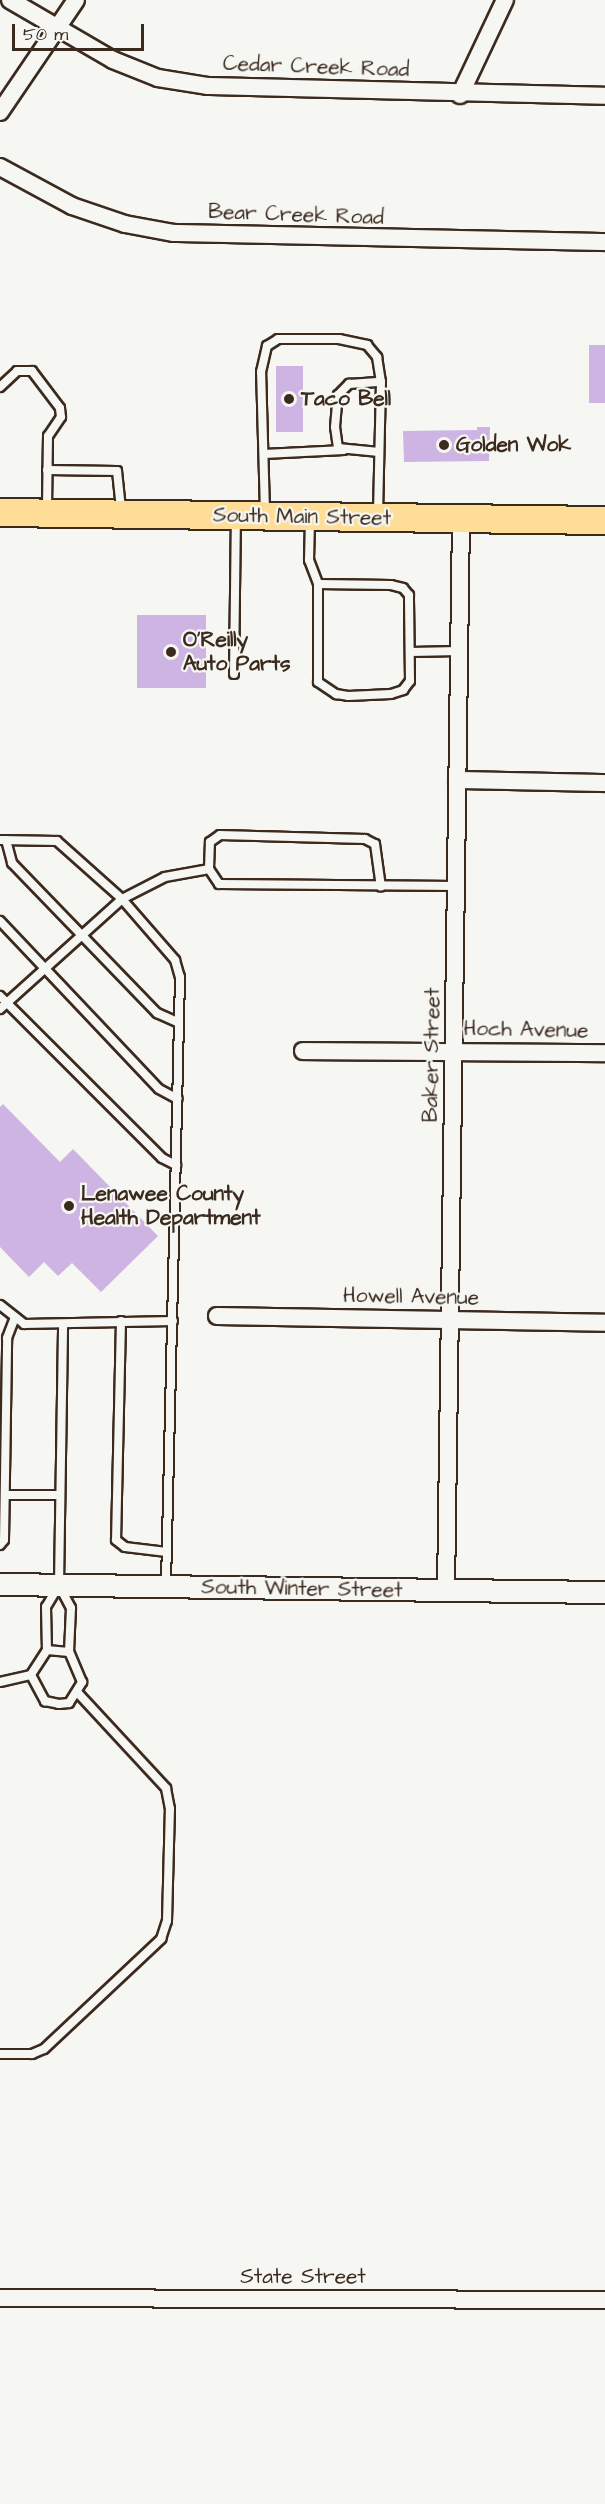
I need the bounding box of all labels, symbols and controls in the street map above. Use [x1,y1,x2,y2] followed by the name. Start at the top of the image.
[15,12,147,50] scale bar
[23,22,68,47] text: 50 m
[222,51,410,83] street label: Cedar Creek Road
[208,199,384,231] street label: Bear Creek Road
[301,386,391,412] place label: Taco Bell
[282,392,296,406] marker: Taco Bell
[456,432,571,458] place label: Golden Wok
[437,438,451,452] marker: Golden Wok
[213,503,391,531] street label: South Main Street
[183,627,291,677] place label: O'Reilly Auto Parts
[164,645,178,659] marker: O'Reilly Auto Parts
[418,987,446,1123] street label: Baker Street
[463,1016,589,1044] street label: Hoch Avenue
[81,1181,260,1231] place label: Lenawee County Health Department
[62,1199,76,1213] marker: Lenawee County Health Department
[343,1283,479,1311] street label: Howell Avenue
[201,1575,403,1603] street label: South Winter Street
[240,2264,366,2290] street label: State Street

